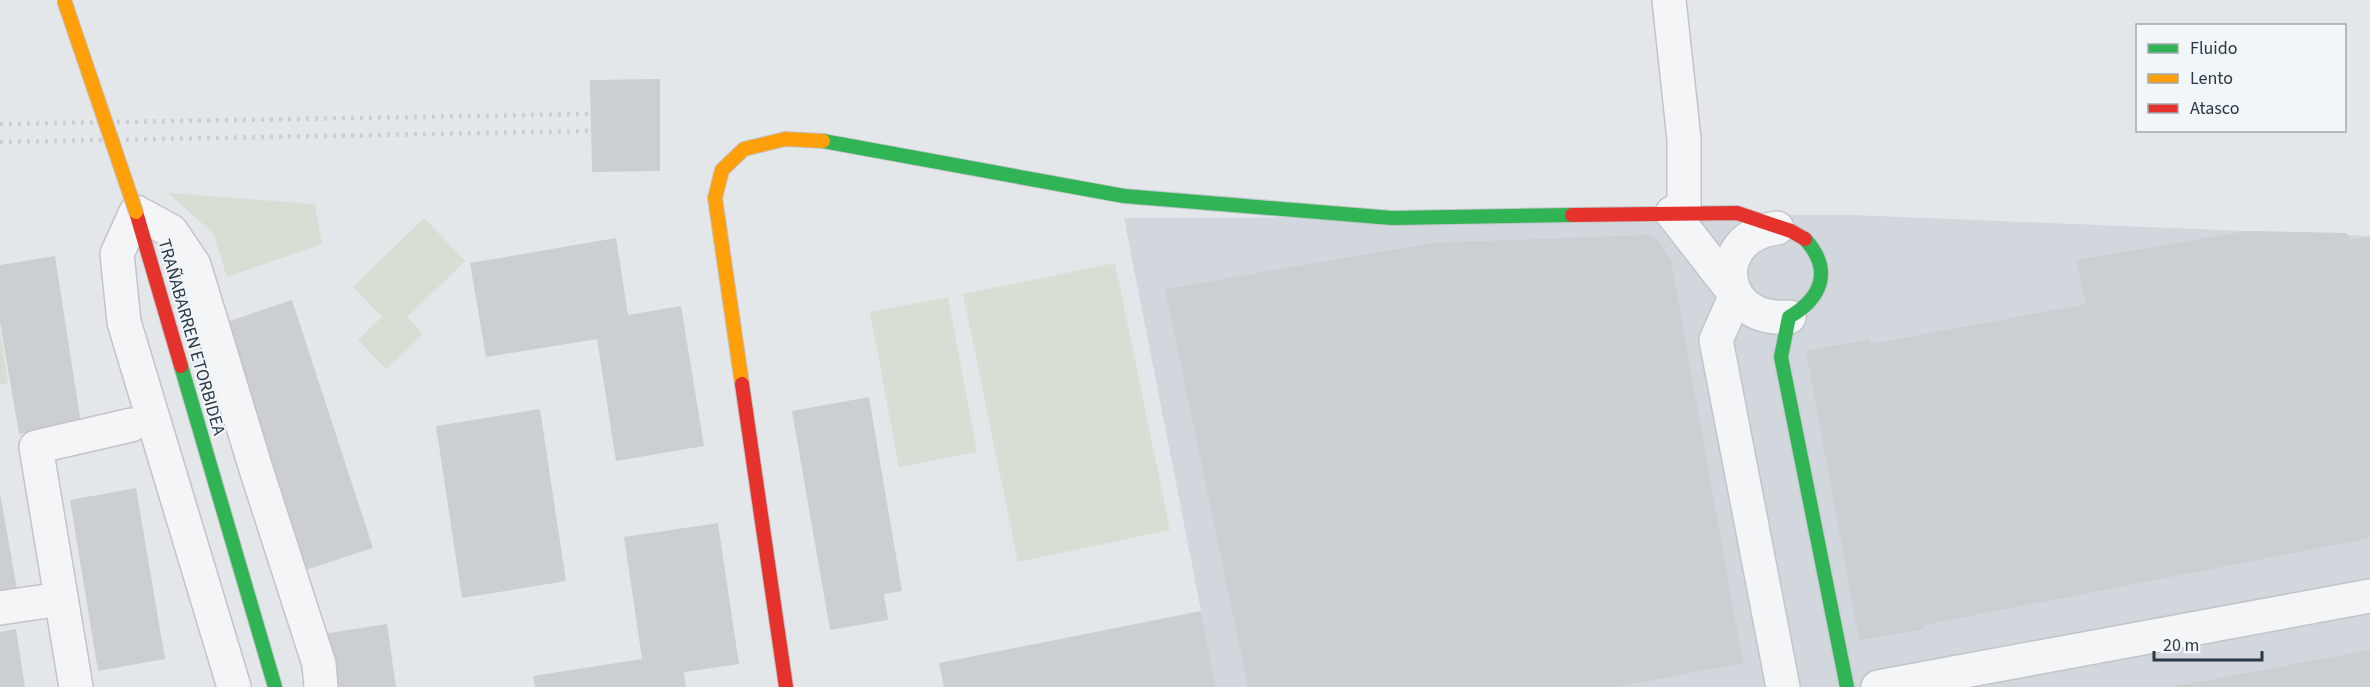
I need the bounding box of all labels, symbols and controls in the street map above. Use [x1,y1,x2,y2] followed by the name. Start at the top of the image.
[2136,24,2346,132] legend
[2190,36,2237,61] text: Fluido
[2190,66,2233,91] text: Lento
[2190,96,2239,121] text: Atasco
[152,236,232,438] street label: TRAÑABARREN ETORBIDEA
[2154,624,2262,662] scale bar
[2163,633,2199,658] text: 20 m

